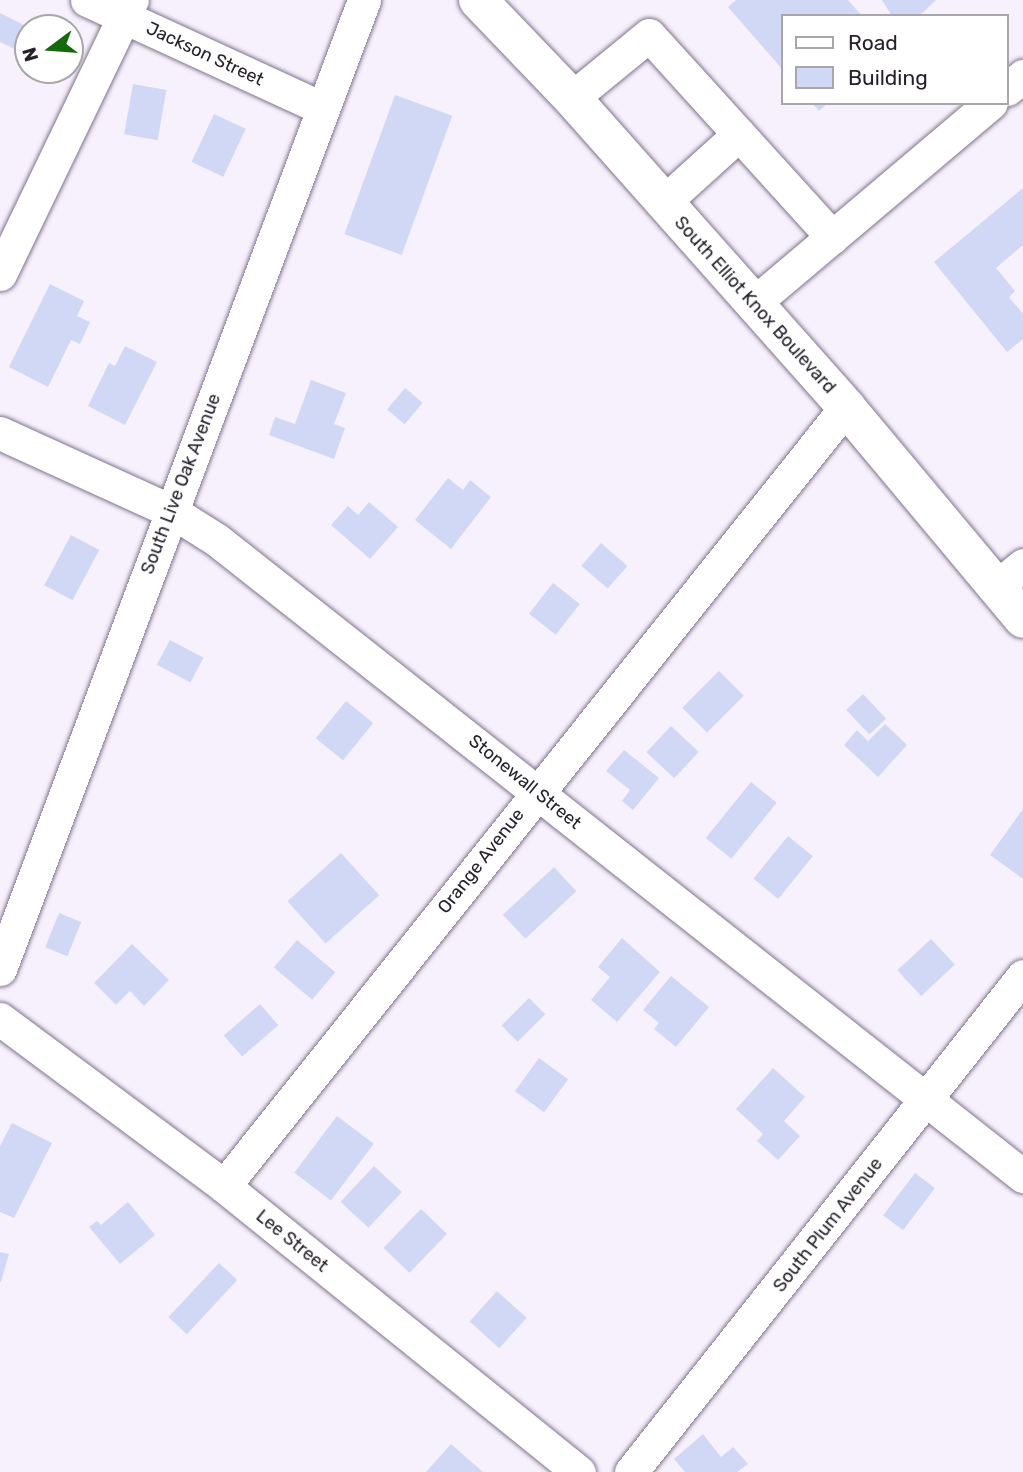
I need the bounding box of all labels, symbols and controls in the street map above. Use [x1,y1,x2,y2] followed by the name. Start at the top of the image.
[14,14,84,84] north arrow
[782,14,1009,105] legend
[143,17,267,91] street label: Jackson Street
[848,30,898,55] text: Road
[17,45,43,64] text: N
[848,65,928,90] text: Building
[670,212,840,398] street label: South Elliot Knox Boulevard
[136,390,226,578] street label: South Live Oak Avenue
[464,730,586,834] street label: Stonewall Street
[433,804,529,918] street label: Orange Avenue
[769,1153,887,1297] street label: South Plum Avenue
[252,1205,332,1277] street label: Lee Street

